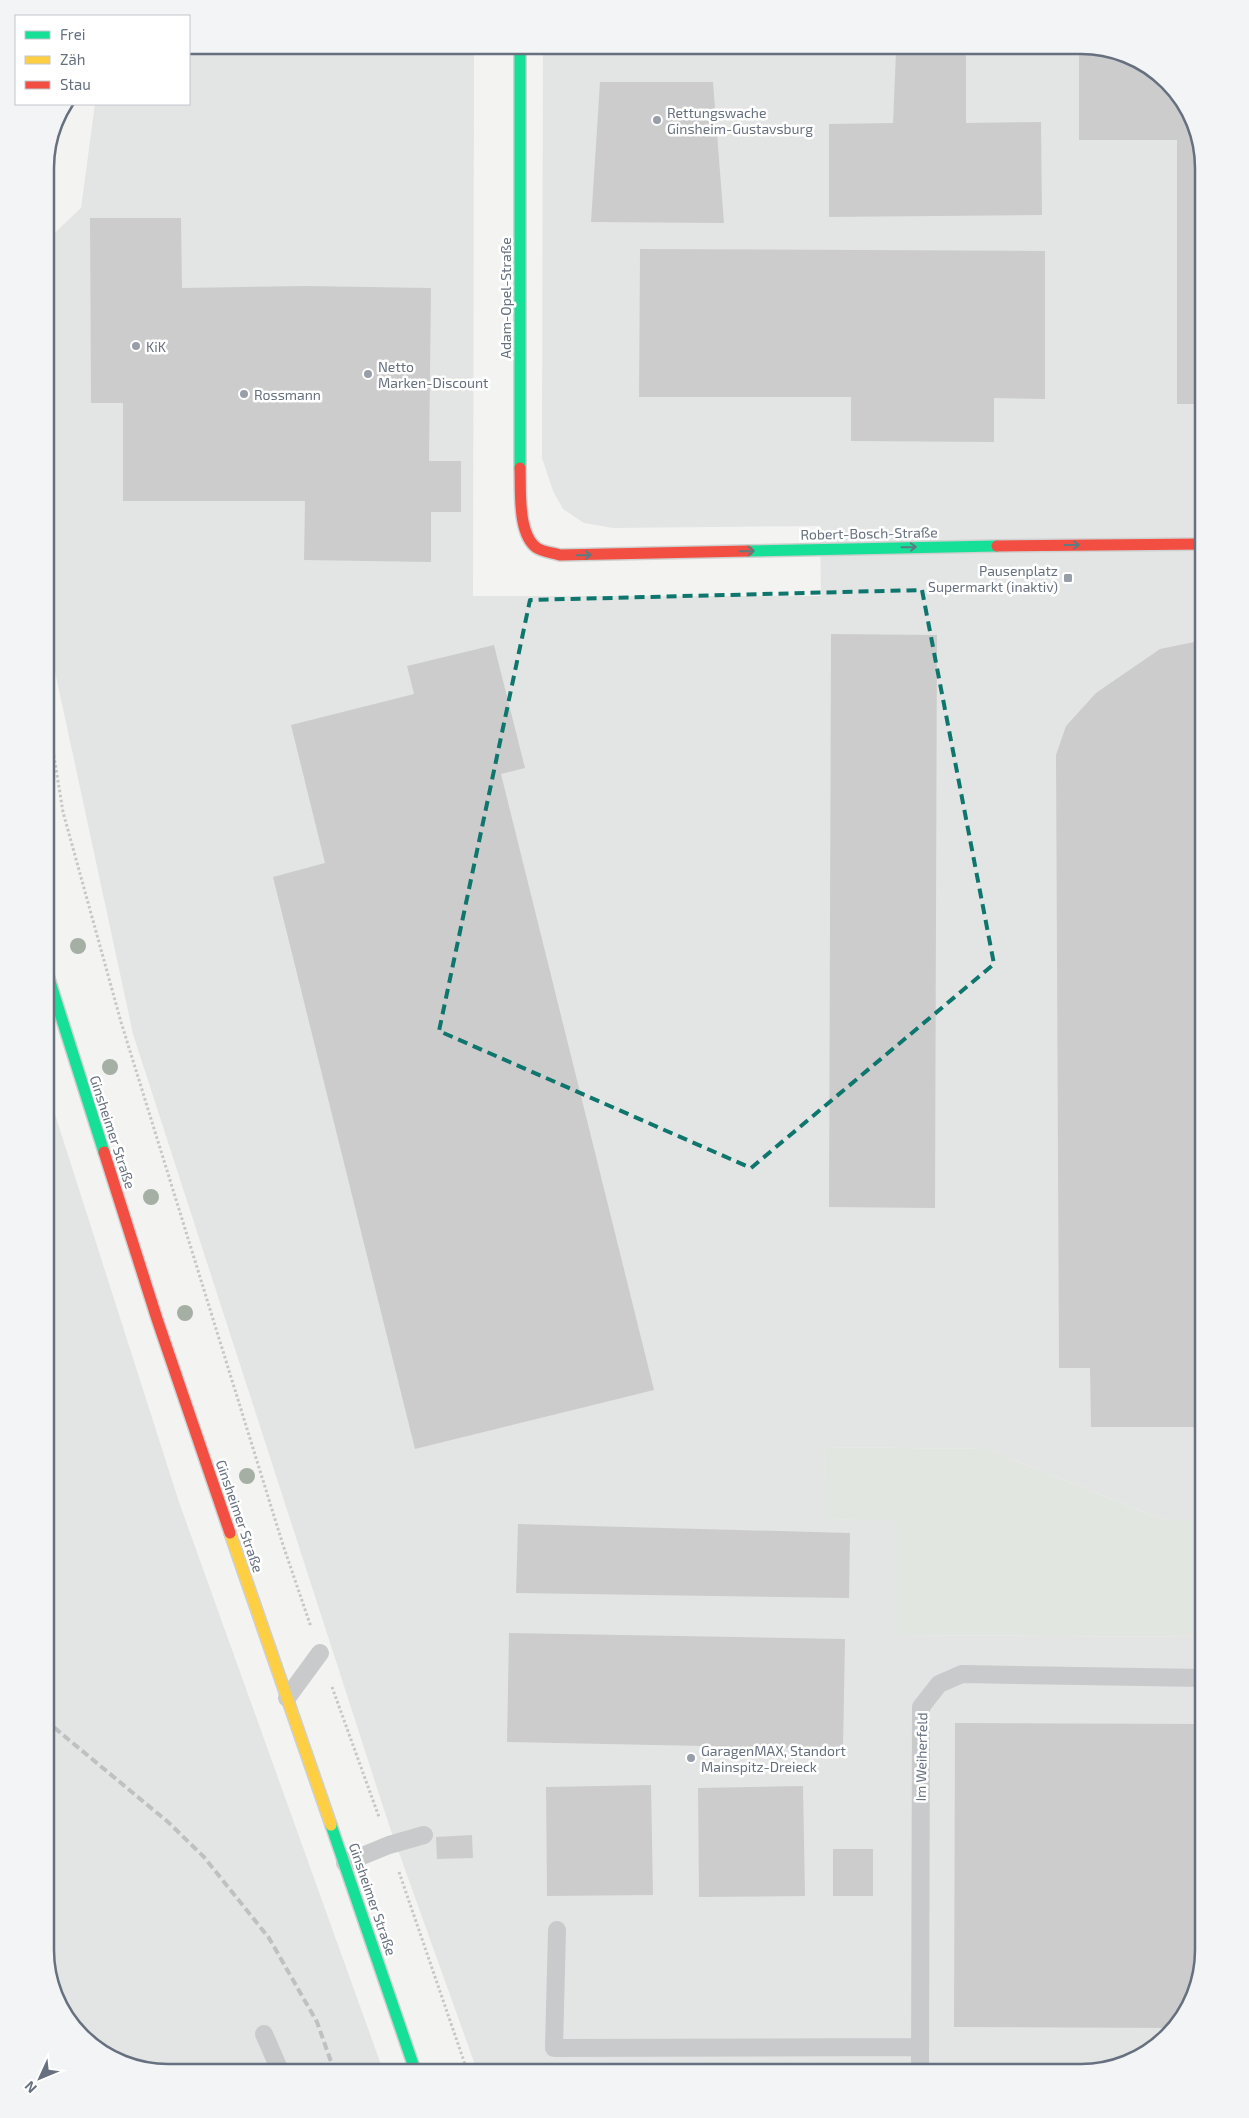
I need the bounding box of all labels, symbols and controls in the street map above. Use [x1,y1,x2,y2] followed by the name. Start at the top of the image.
[15,15,190,105] legend
[60,25,85,43] text: Frei
[60,50,85,68] text: Zäh
[60,75,91,93] text: Stau
[667,104,813,137] place label: Rettungswache Ginsheim-Gustavsburg
[651,114,663,126] marker: Rettungswache Ginsheim-Gustavsburg
[497,237,514,359] street label: Adam-Opel-Straße
[146,338,167,355] place label: KiK
[130,340,142,352] marker: KiK
[378,358,488,391] place label: Netto Marken-Discount
[362,368,374,380] marker: Netto Marken-Discount
[254,386,321,403] place label: Rossmann
[238,388,250,400] marker: Rossmann
[800,523,938,543] street label: Robert-Bosch-Straße
[1063,540,1079,550] one-way arrow
[900,542,917,552] one-way arrow
[738,546,754,556] one-way arrow
[576,550,592,560] one-way arrow
[928,562,1058,595] place label: Pausenplatz Supermarkt (inaktiv)
[1062,572,1074,584] marker: Pausenplatz Supermarkt (inaktiv)
[87,1073,139,1191] street label: Ginsheimer Straße
[213,1457,267,1575] street label: Ginsheimer Straße
[912,1712,930,1802] street label: Im Weiherfeld
[701,1742,846,1775] place label: GaragenMAX, Standort Mainspitz-Dreieck
[685,1752,697,1764] marker: GaragenMAX, Standort Mainspitz-Dreieck
[346,1840,400,1958] street label: Ginsheimer Straße
[15,2053,65,2103] north arrow
[21,2078,40,2097] text: N

